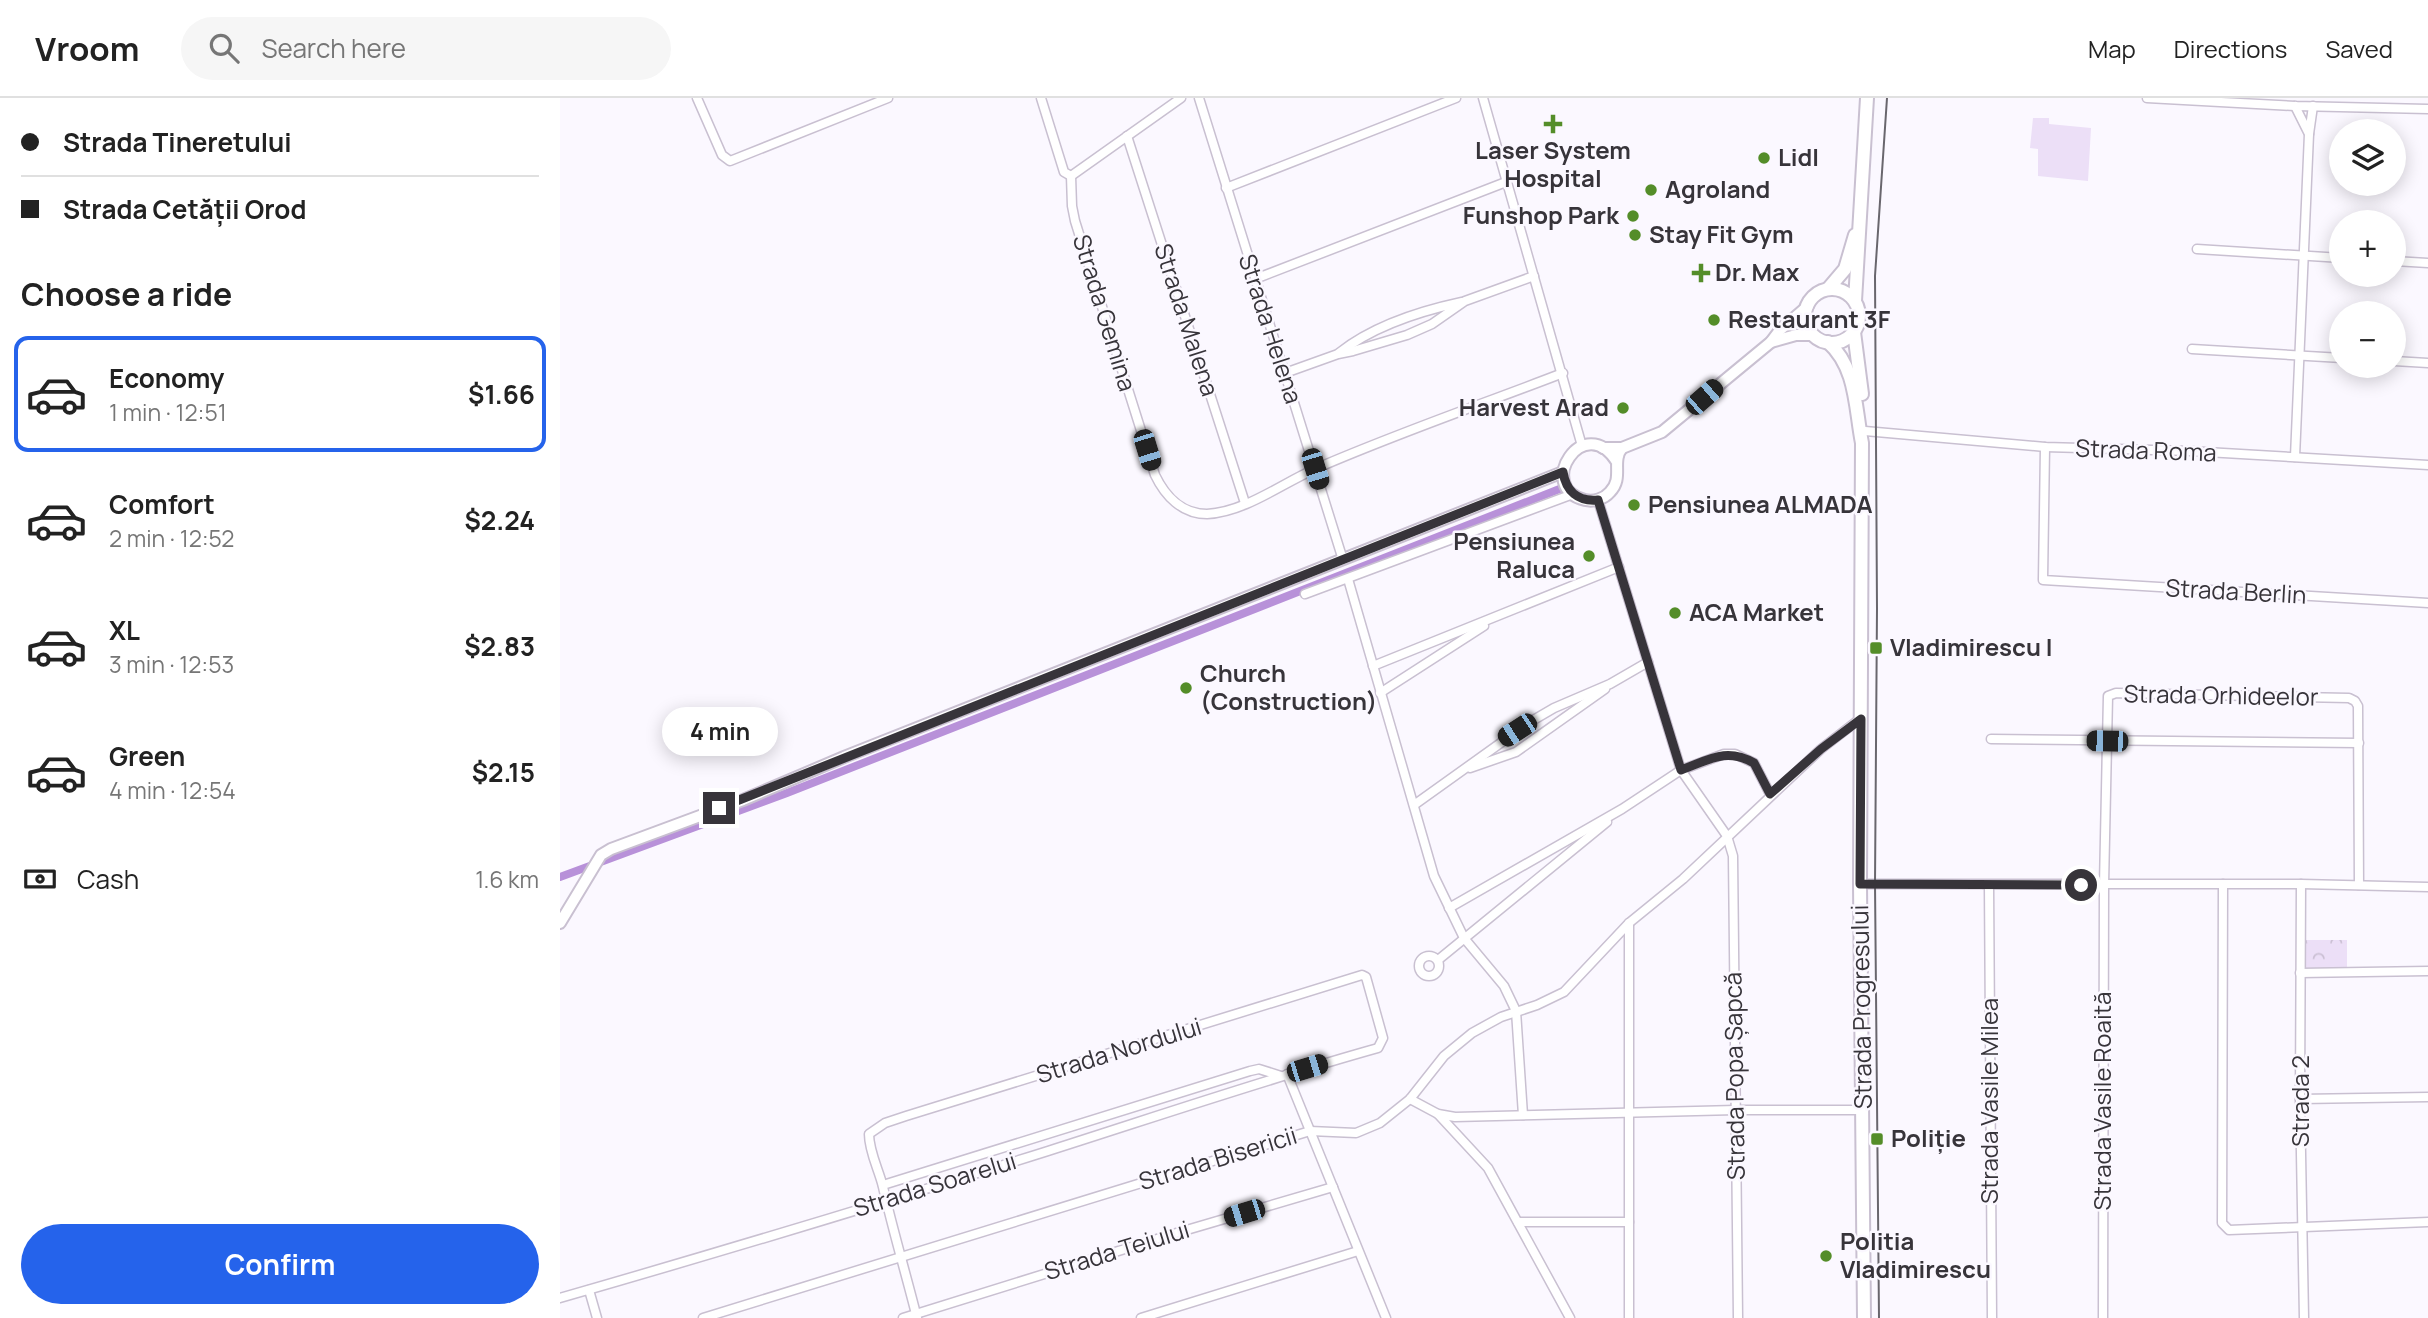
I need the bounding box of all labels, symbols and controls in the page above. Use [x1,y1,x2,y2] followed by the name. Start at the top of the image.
[181,17,671,80] search box
[35,26,139,71] text: Vroom
[205,29,243,67] icon: search
[261,30,406,66] text: Search here
[2088,32,2136,65] text: Map
[2174,32,2287,65] text: Directions
[2325,32,2393,65] text: Saved
[1543,114,1563,134] marker: Laser System Hospital
[2329,119,2406,378] map controls
[2329,119,2406,196] button: layers
[63,124,292,160] text: Strada Tineretului
[1475,133,1631,194] place label: Laser System Hospital
[1778,140,1819,173] place label: Lidl
[1756,150,1772,166] marker: Lidl
[1665,172,1770,205] place label: Agroland
[1643,182,1659,198] marker: Agroland
[63,191,306,227] text: Strada Cetății Orod
[1463,198,1620,231] place label: Funshop Park
[1625,208,1641,224] marker: Funshop Park
[2329,210,2406,287] button: +
[1649,217,1794,250] place label: Stay Fit Gym
[1627,227,1643,243] marker: Stay Fit Gym
[1066,230,1145,395] street label: Strada Gemina
[1147,239,1228,400] street label: Strada Malena
[1232,249,1311,408] street label: Strada Helena
[1715,255,1800,288] place label: Dr. Max
[1693,265,1709,281] marker: Dr. Max
[21,272,232,316] text: Choose a ride
[2329,301,2406,378] button: −
[1728,302,1891,335] place label: Restaurant 3F
[1706,312,1722,328] marker: Restaurant 3F
[109,360,224,396] text: Economy
[25,363,88,426] icon: car
[1682,375,1727,419] car
[468,376,535,412] text: $1.66
[1459,390,1609,423] place label: Harvest Arad
[109,396,227,428] text: 1 min · 12:51
[1615,400,1631,416] marker: Harvest Arad
[1131,427,1164,473] car
[2075,431,2217,468] street label: Strada Roma
[1299,446,1332,492] car
[109,486,215,522] text: Comfort
[1648,487,1873,520] place label: Pensiunea ALMADA
[25,489,88,552] icon: car
[1626,497,1642,513] marker: Pensiunea ALMADA
[465,502,535,538] text: $2.24
[109,522,234,554] text: 2 min · 12:52
[1453,524,1575,585] place label: Pensiunea Raluca
[1581,548,1597,564] marker: Pensiunea Raluca
[2165,570,2307,611] street label: Strada Berlin
[1689,595,1824,628] place label: ACA Market
[1667,605,1683,621] marker: ACA Market
[109,612,140,648] text: XL
[25,615,88,678] icon: car
[464,628,535,664] text: $2.83
[1890,630,2052,663] place label: Vladimirescu I
[1868,640,1884,656] marker: Vladimirescu I
[109,648,234,680] text: 3 min · 12:53
[1200,656,1377,717] place label: Church (Construction)
[2123,676,2319,713] street label: Strada Orhideelor
[1178,680,1194,696] marker: Church (Construction)
[661,706,777,756] callout: 4 min
[1494,710,1541,750] car
[690,715,750,747] text: 4 min
[2086,730,2129,752] car
[109,738,185,774] text: Green
[25,741,88,804] icon: car
[472,754,535,790] text: $2.15
[109,774,236,806] text: 4 min · 12:54
[703,792,735,824] route end
[21,860,59,898] icon: cash
[77,861,139,897] text: Cash
[475,863,539,895] text: 1.6 km
[2065,869,2097,901] route start
[1842,905,1879,1109] street label: Strada Progresului
[1715,972,1752,1180] street label: Strada Popa Șapcă
[2085,992,2118,1210] street label: Strada Vasile Roaită
[1972,998,2005,1204] street label: Strada Vasile Milea
[1032,1009,1205,1090] street label: Strada Nordului
[1284,1052,1331,1084] car
[2283,1055,2316,1147] street label: Strada 2
[1135,1118,1301,1197] street label: Strada Bisericii
[1891,1121,1966,1154] place label: Poliție
[1869,1131,1885,1147] marker: Poliție
[849,1143,1020,1224] street label: Strada Soarelui
[1221,1197,1268,1229] car
[1040,1212,1193,1287] street label: Strada Teiului
[21,1224,539,1304] button: Confirm
[1840,1224,1991,1285] place label: Politia Vladimirescu
[1818,1248,1834,1264] marker: Politia Vladimirescu

